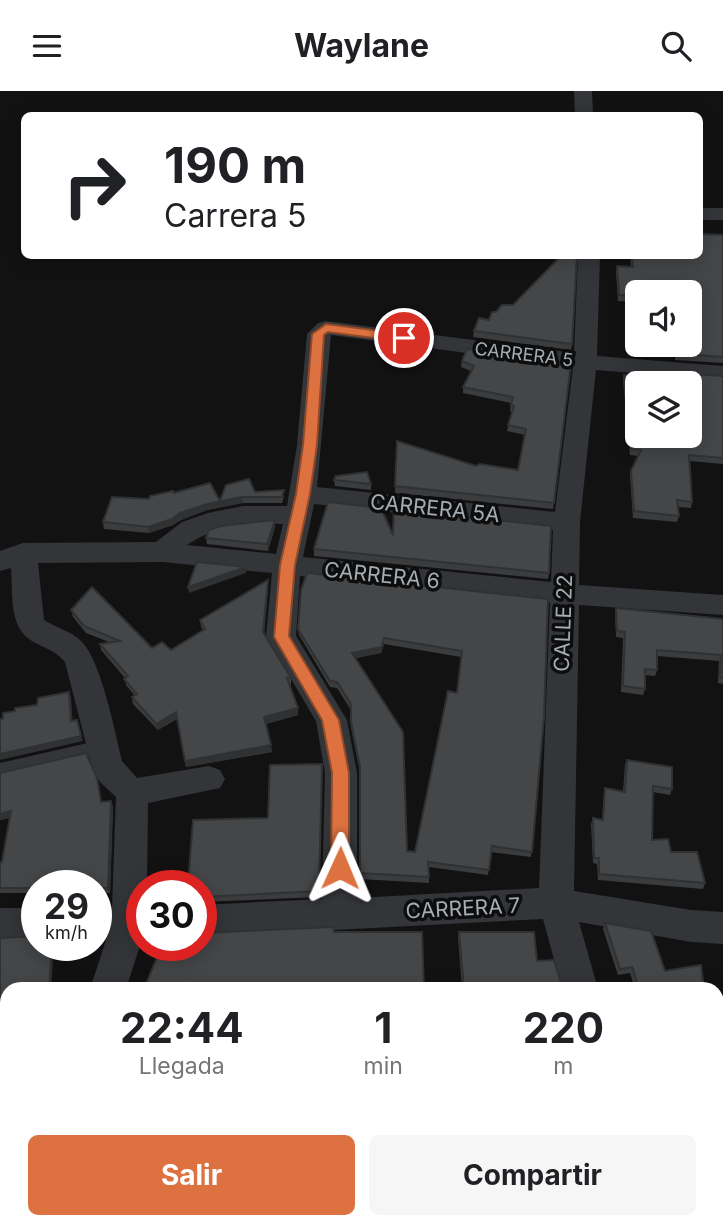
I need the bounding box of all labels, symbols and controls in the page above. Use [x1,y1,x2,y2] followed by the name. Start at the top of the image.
[294,26,429,65] text: Waylane
[28,27,66,65] icon: menu
[657,27,695,65] icon: search
[164,136,306,195] text: 190 m
[49,140,140,231] icon: right
[164,196,307,235] text: Carrera 5
[625,280,702,448] map controls
[625,280,702,357] button: sound
[374,308,434,368] pin
[385,319,423,357] icon: arrive
[473,338,575,370] street label: CARRERA 5
[625,371,702,448] button: layers
[369,489,501,527] street label: CARRERA 5A
[323,557,441,593] street label: CARRERA 6
[549,574,577,672] street label: CALLE 22
[303,831,377,905] position arrow
[126,870,217,961] speed limit sign: 30
[44,885,89,927] text: 29
[405,893,521,923] street label: CARRERA 7
[45,922,88,943] text: km/h
[120,1002,244,1053] text: 22:44
[374,1002,392,1053] text: 1
[523,1002,604,1053] text: 220
[139,1052,225,1080] text: Llegada
[364,1052,403,1080] text: min
[553,1052,574,1080] text: m
[28,1135,355,1215] button: Salir
[369,1135,696,1215] button: Compartir

